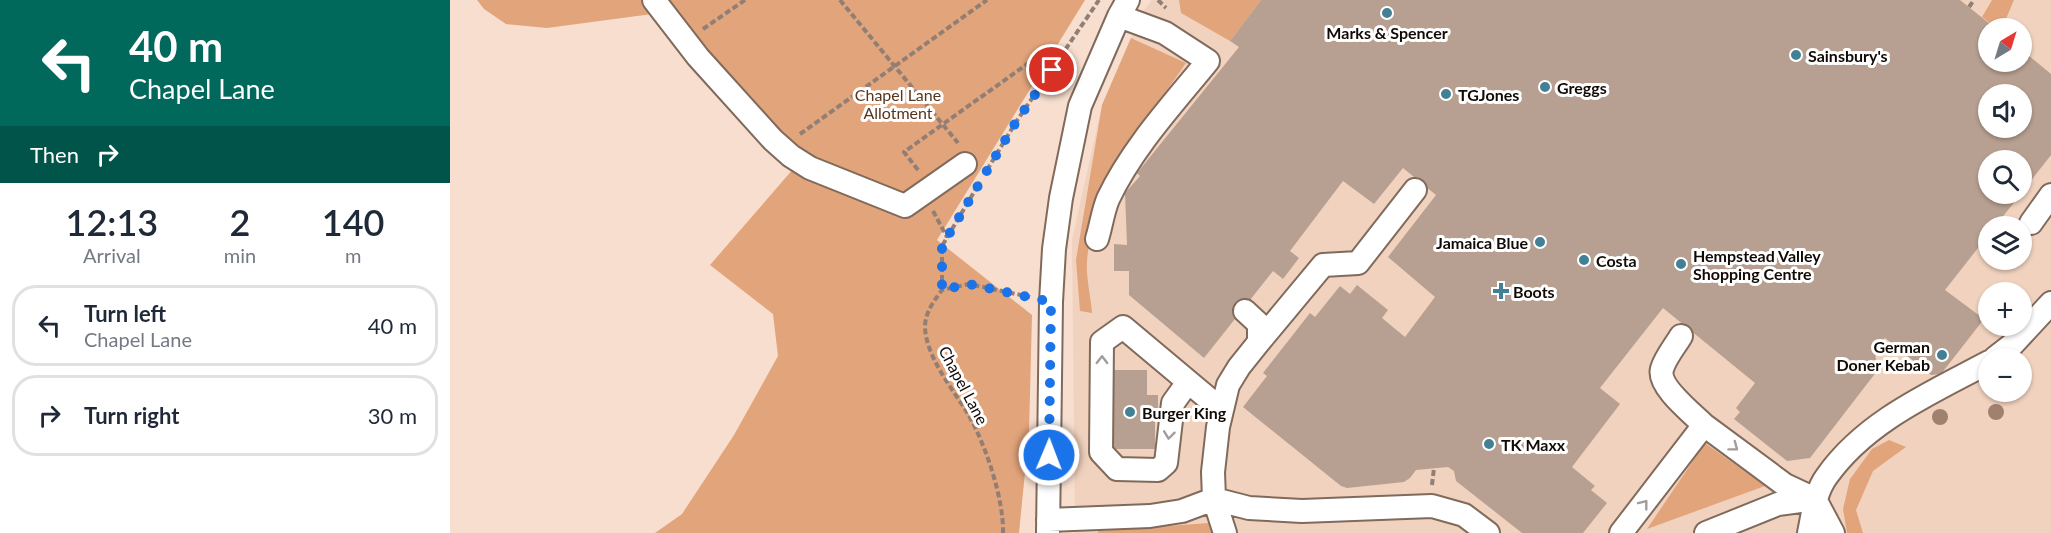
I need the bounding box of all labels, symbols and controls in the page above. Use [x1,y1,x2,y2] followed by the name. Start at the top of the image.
[1380,6,1394,20] marker: Marks & Spencer
[1978,18,2032,72] north arrow
[1978,18,2032,402] map controls
[129,21,223,71] text: 40 m
[1326,23,1448,42] place label: Marks & Spencer
[30,24,108,102] icon: left
[1026,44,1077,95] pin
[1808,46,1888,65] place label: Sainsbury's
[1789,48,1803,62] marker: Sainsbury's
[1035,53,1068,86] icon: arrive
[129,72,275,105] text: Chapel Lane
[1557,78,1607,97] place label: Greggs
[1538,80,1552,94] marker: Greggs
[1978,84,2032,138] button: sound
[855,85,941,122] park label: Chapel Lane Allotment
[1458,85,1519,104] place label: TGJones
[1439,87,1453,101] marker: TGJones
[91,138,124,171] icon: right
[30,141,79,168] text: Then
[1978,150,2032,204] button: search
[66,200,158,244] text: 12:13
[230,200,250,244] text: 2
[322,200,384,244] text: 140
[1978,216,2032,270] button: layers
[1436,233,1528,252] place label: Jamaica Blue
[1533,235,1547,249] marker: Jamaica Blue
[83,243,141,267] text: Arrival
[224,243,256,267] text: min
[345,243,361,267] text: m
[1693,246,1821,283] place label: Hempstead Valley Shopping Centre
[1596,251,1637,270] place label: Costa
[1577,253,1591,267] marker: Costa
[1674,257,1688,271] marker: Hempstead Valley Shopping Centre
[1513,282,1555,301] place label: Boots
[1978,282,2032,336] button: +
[1494,284,1508,298] marker: Boots
[84,300,166,327] text: Turn left
[33,309,66,342] icon: left
[368,312,417,339] text: 40 m
[84,327,192,351] text: Chapel Lane
[1836,337,1930,374] place label: German Doner Kebab
[935,342,993,428] street label: Chapel Lane
[1935,348,1949,362] marker: German Doner Kebab
[1978,348,2032,402] button: −
[1096,355,1108,364] one-way arrow
[33,399,66,432] icon: right
[84,402,179,429] text: Turn right
[368,402,417,429] text: 30 m
[1142,403,1227,422] place label: Burger King
[1123,405,1137,419] marker: Burger King
[1017,423,1081,487] position arrow
[1163,431,1176,440] one-way arrow
[1501,435,1566,454] place label: TK Maxx
[1482,437,1496,451] marker: TK Maxx
[1728,440,1739,451] one-way arrow
[1636,500,1647,511] one-way arrow

